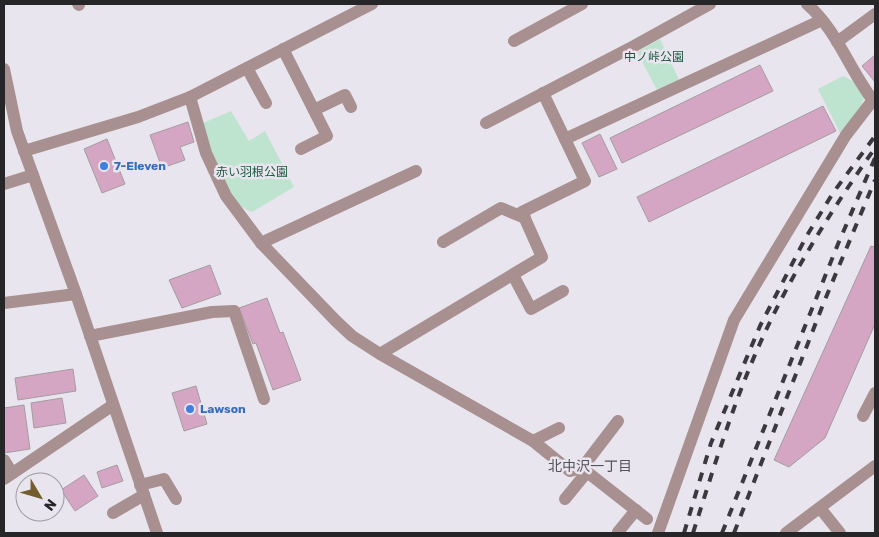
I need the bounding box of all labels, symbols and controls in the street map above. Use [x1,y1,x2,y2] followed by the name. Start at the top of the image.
[624,50,684,64] park label: 中ノ峠公園
[114,159,166,173] place label: 7-Eleven
[98,160,110,172] marker: 7-Eleven
[216,165,288,179] park label: 赤い羽根公園
[200,402,246,416] place label: Lawson
[184,403,196,415] marker: Lawson
[548,458,632,475] district label: 北中沢一丁目
[15,472,65,522] north arrow
[40,495,60,514] text: N

